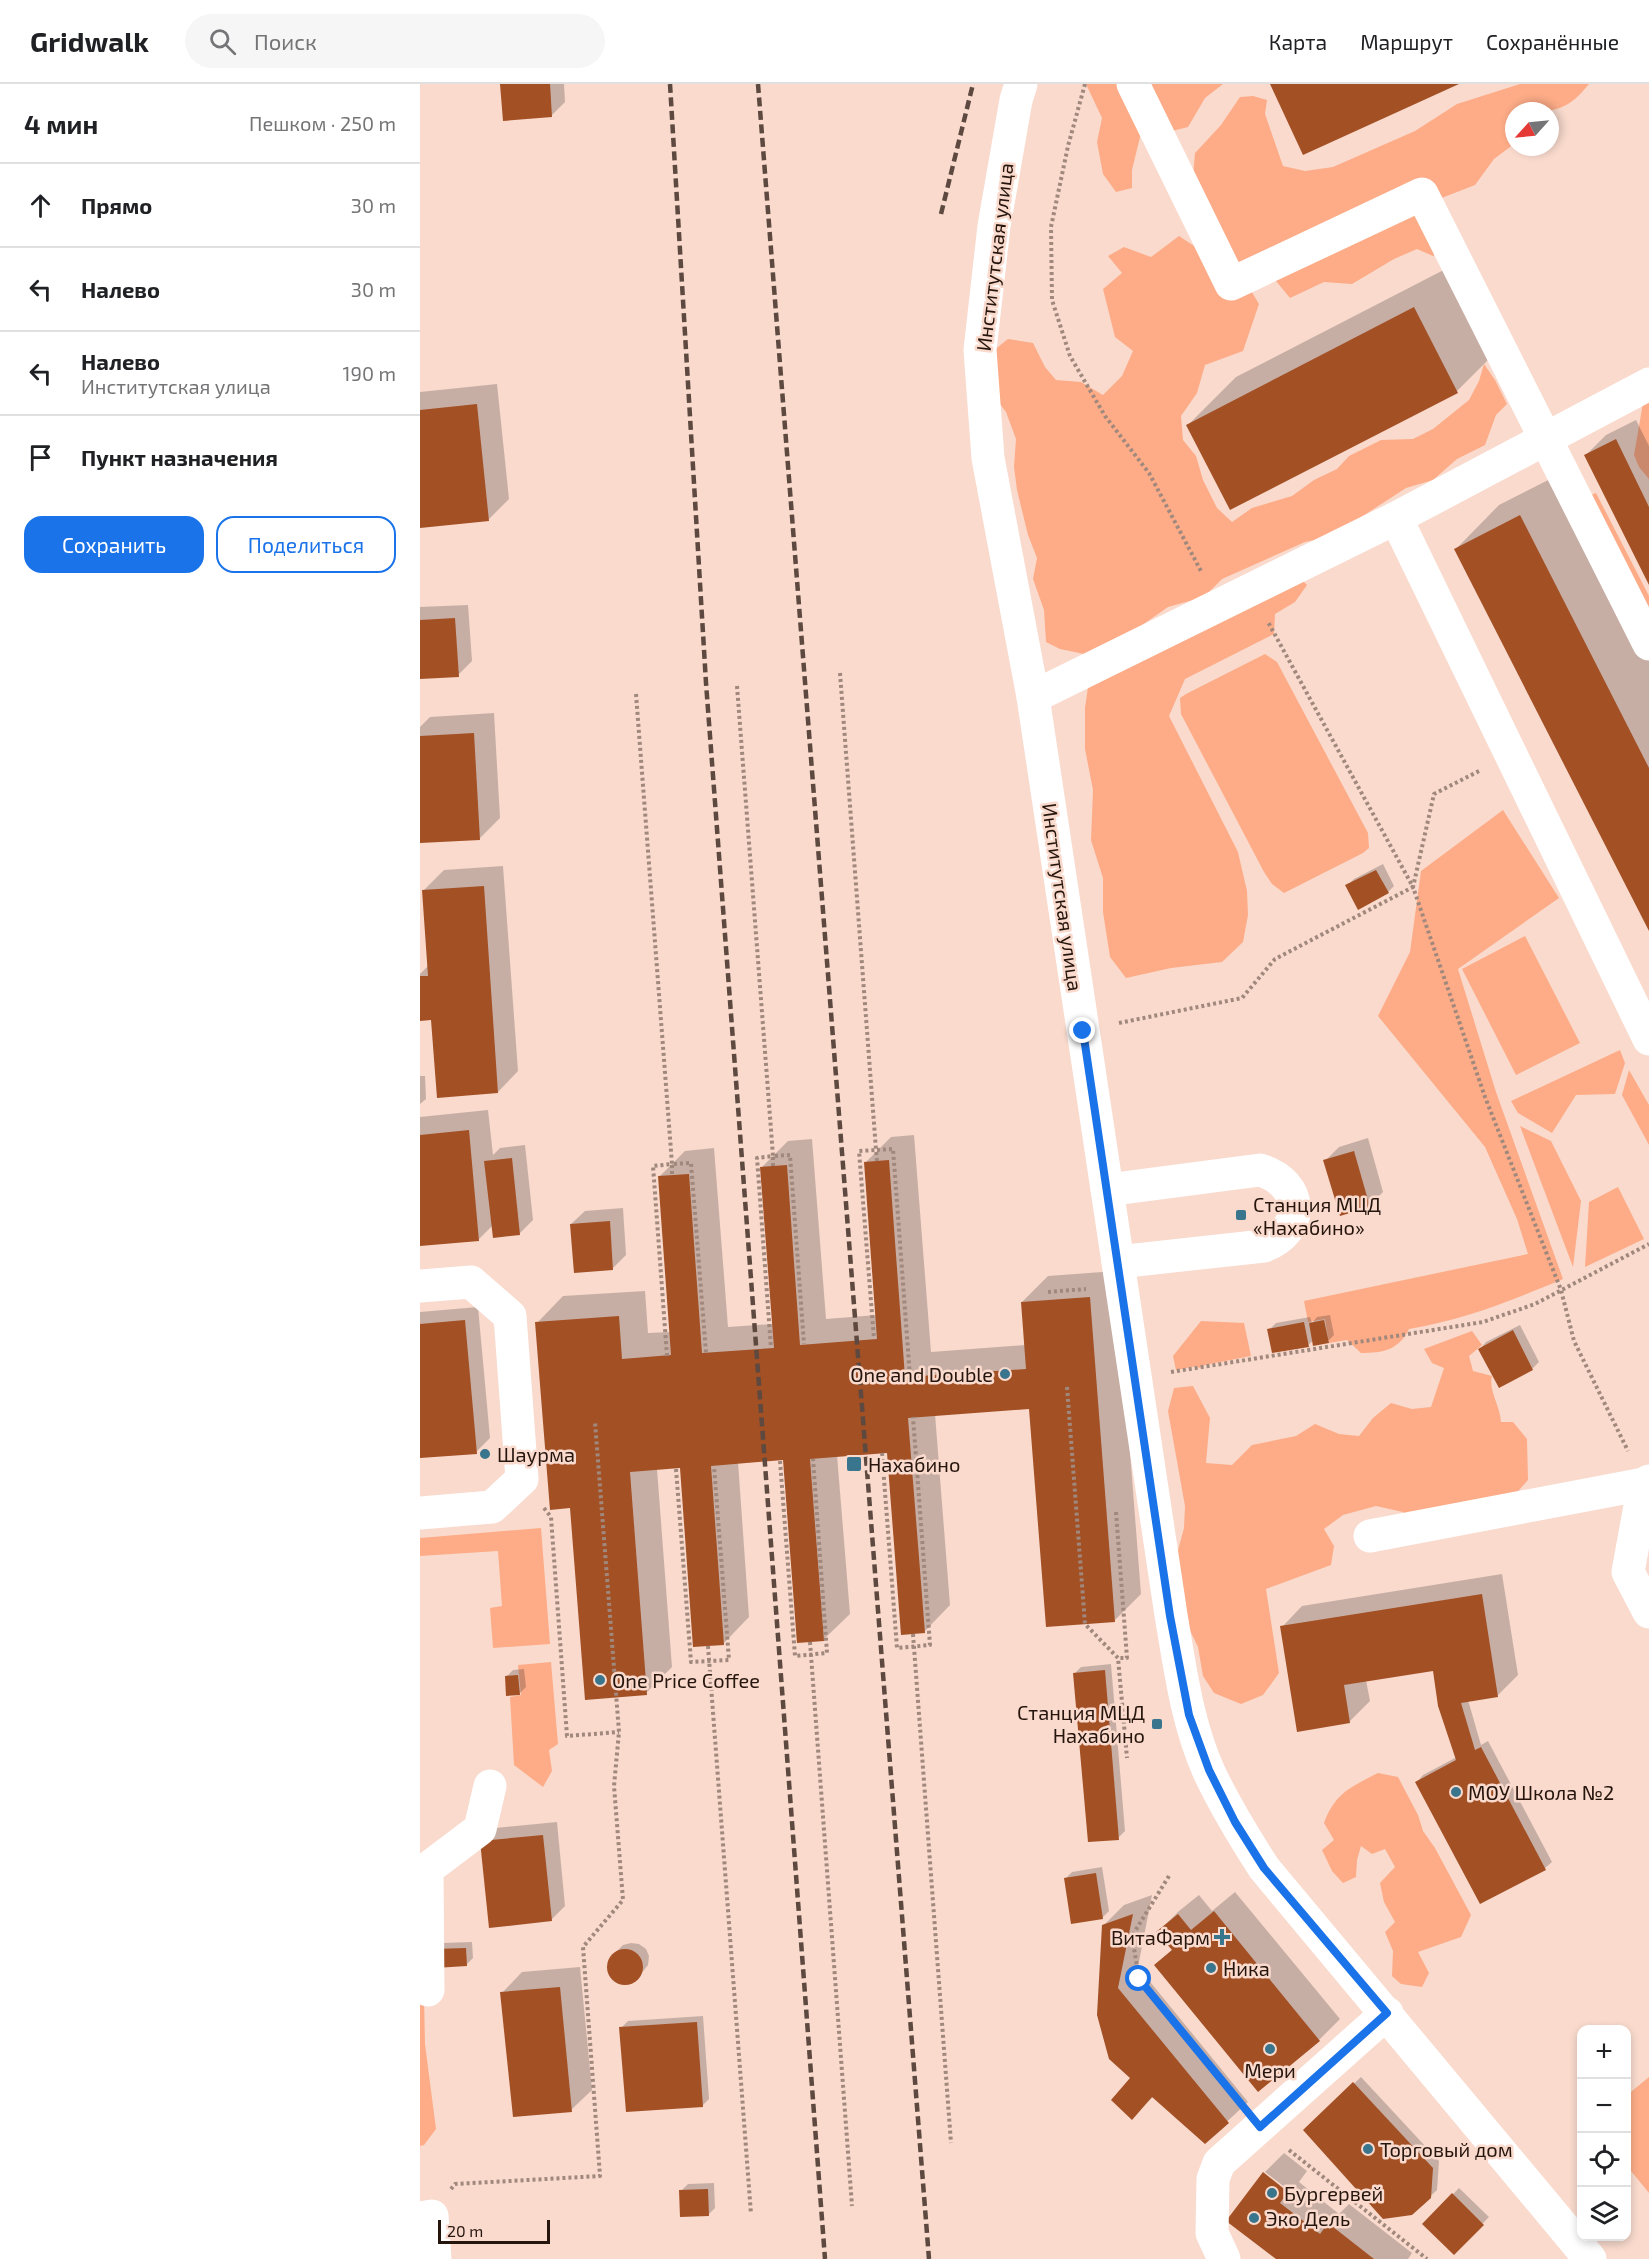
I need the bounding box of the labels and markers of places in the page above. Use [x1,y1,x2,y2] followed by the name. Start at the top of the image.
[1253,1192,1381,1239] place label: Станция МЦД «Нахабино»
[1234,1208,1248,1222] marker: Станция МЦД «Нахабино»
[850,1362,993,1386] place label: One and Double
[998,1367,1012,1381] marker: One and Double
[497,1442,575,1467] place label: Шаурма
[478,1447,492,1461] marker: Шаурма
[868,1452,960,1476] place label: Нахабино
[845,1455,863,1473] marker: Нахабино
[612,1668,760,1692] place label: One Price Coffee
[593,1673,607,1687] marker: One Price Coffee
[1017,1700,1145,1747] place label: Станция МЦД Нахабино
[1150,1717,1164,1731] marker: Станция МЦД Нахабино
[1468,1780,1614,1804] place label: МОУ Школа №2
[1449,1785,1463,1799] marker: МОУ Школа №2
[1111,1925,1210,1949] place label: ВитаФарм
[1215,1930,1229,1944] marker: ВитаФарм
[1223,1956,1270,1980] place label: Ника
[1204,1961,1218,1975] marker: Ника
[1263,2042,1277,2056] marker: Мери
[1244,2058,1296,2082] place label: Мери
[1380,2137,1513,2161] place label: Торговый дом
[1361,2142,1375,2156] marker: Торговый дом
[1284,2181,1383,2206] place label: Бургервей
[1265,2186,1279,2200] marker: Бургервей
[1266,2206,1350,2230] place label: Эко Дель
[1247,2211,1261,2225] marker: Эко Дель

